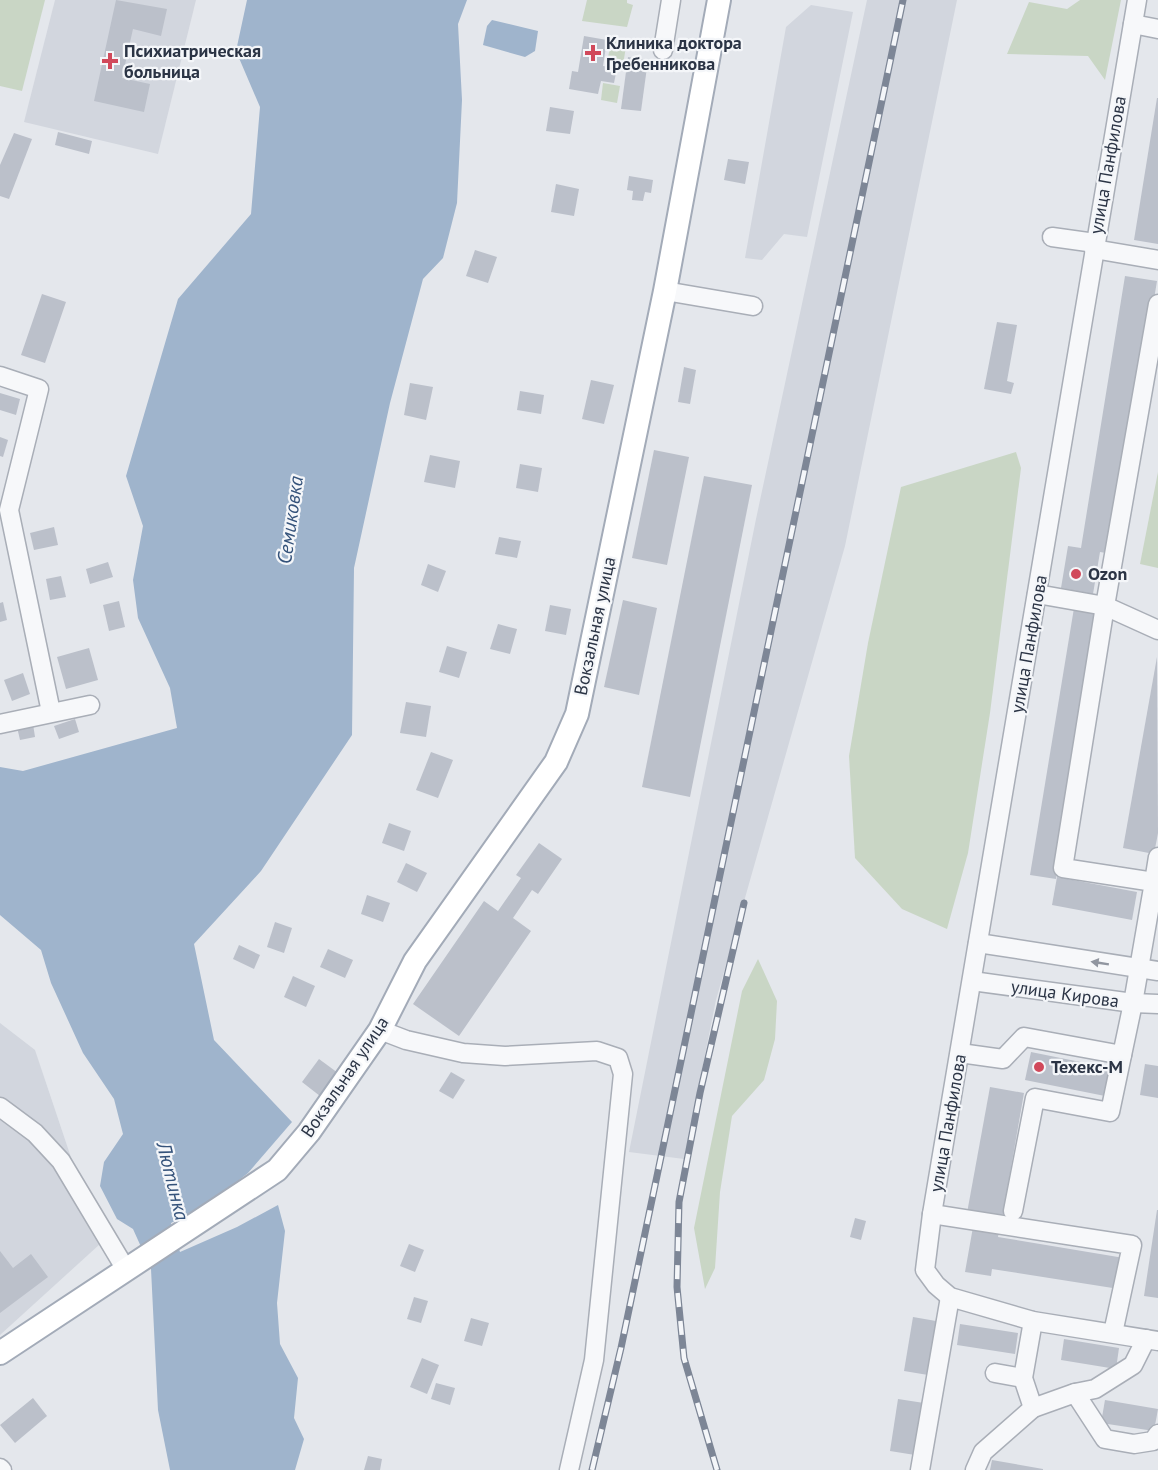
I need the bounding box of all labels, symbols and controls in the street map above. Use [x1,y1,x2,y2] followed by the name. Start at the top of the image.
[606,31,742,75] place label: Клиника доктора Гребенникова
[124,39,261,83] place label: Психиатрическая больница
[584,44,602,62] marker: Клиника доктора Гребенникова
[101,52,119,70] marker: Психиатрическая больница
[1084,94,1131,236] street label: улица Панфилова
[271,474,309,566] water label: Семиковка
[569,555,620,697] street label: Вокзальная улица
[1088,562,1127,585] place label: Ozon
[1069,567,1083,581] marker: Ozon
[1005,573,1052,715] street label: улица Панфилова
[1090,958,1109,967] one-way arrow
[1010,975,1121,1012] street label: улица Кирова
[296,1012,394,1142] street label: Вокзальная улица
[924,1052,971,1194] street label: улица Панфилова
[1051,1055,1123,1078] place label: Техекс-М
[1032,1060,1046,1074] marker: Техекс-М
[150,1138,195,1223] water label: Лютинка

